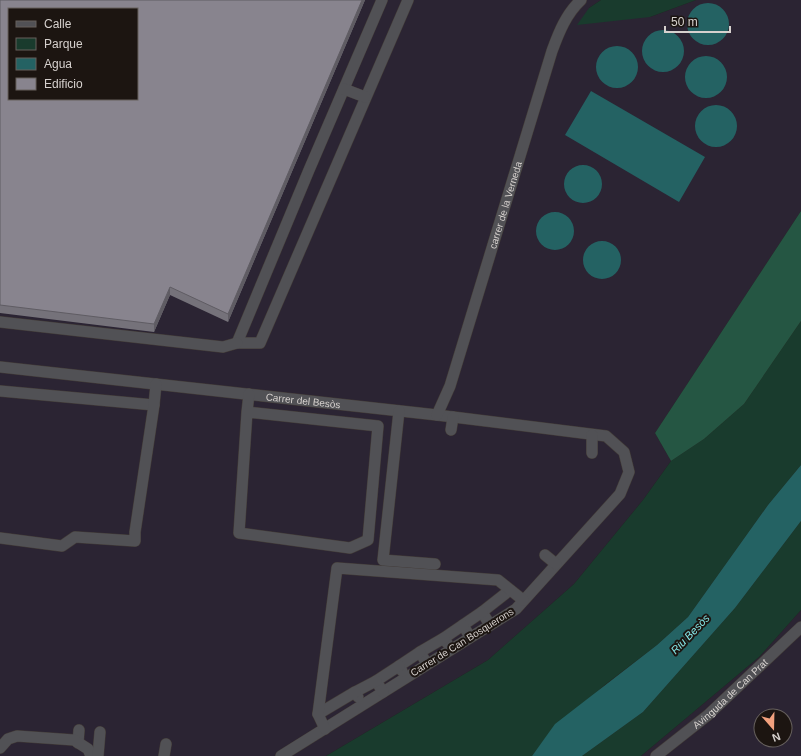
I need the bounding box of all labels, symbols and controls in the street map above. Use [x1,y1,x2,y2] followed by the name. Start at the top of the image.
[8,8,138,100] legend
[665,8,730,34] scale bar
[671,15,698,29] text: 50 m
[44,17,72,31] text: Calle
[44,37,83,51] text: Parque
[44,57,72,71] text: Agua
[44,77,83,91] text: Edificio
[487,160,524,250] street label: carrer de la Verneda
[265,391,341,410] street label: Carrer del Besòs
[408,606,516,678] street label: Carrer de Can Bosquerons
[668,611,712,656] water label: Riu Besòs
[690,656,770,731] street label: Avinguda de Can Prat
[753,708,793,748] north arrow
[771,730,782,744] text: N

